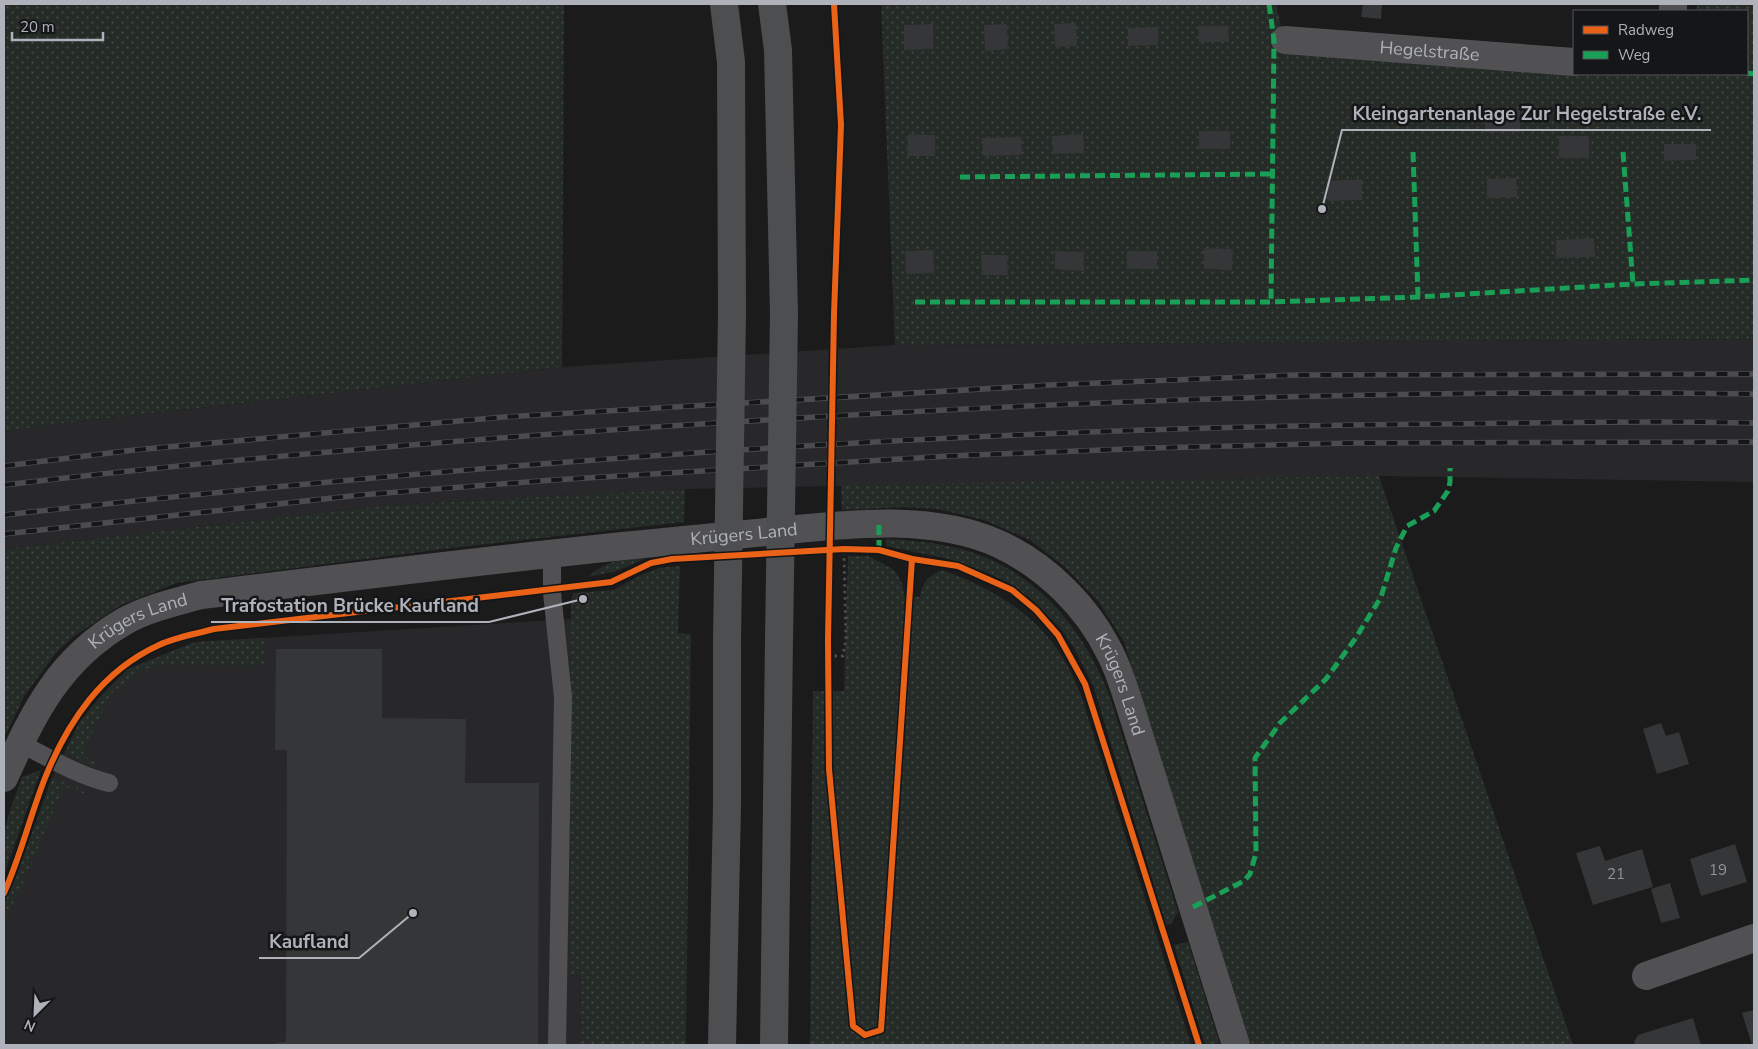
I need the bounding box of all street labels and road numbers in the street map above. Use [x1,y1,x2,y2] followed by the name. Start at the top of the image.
[1379,35,1480,67] street label: Hegelstraße
[689,517,799,551] street label: Krügers Land
[83,587,190,654] street label: Krügers Land
[1090,629,1151,739] street label: Krügers Land

